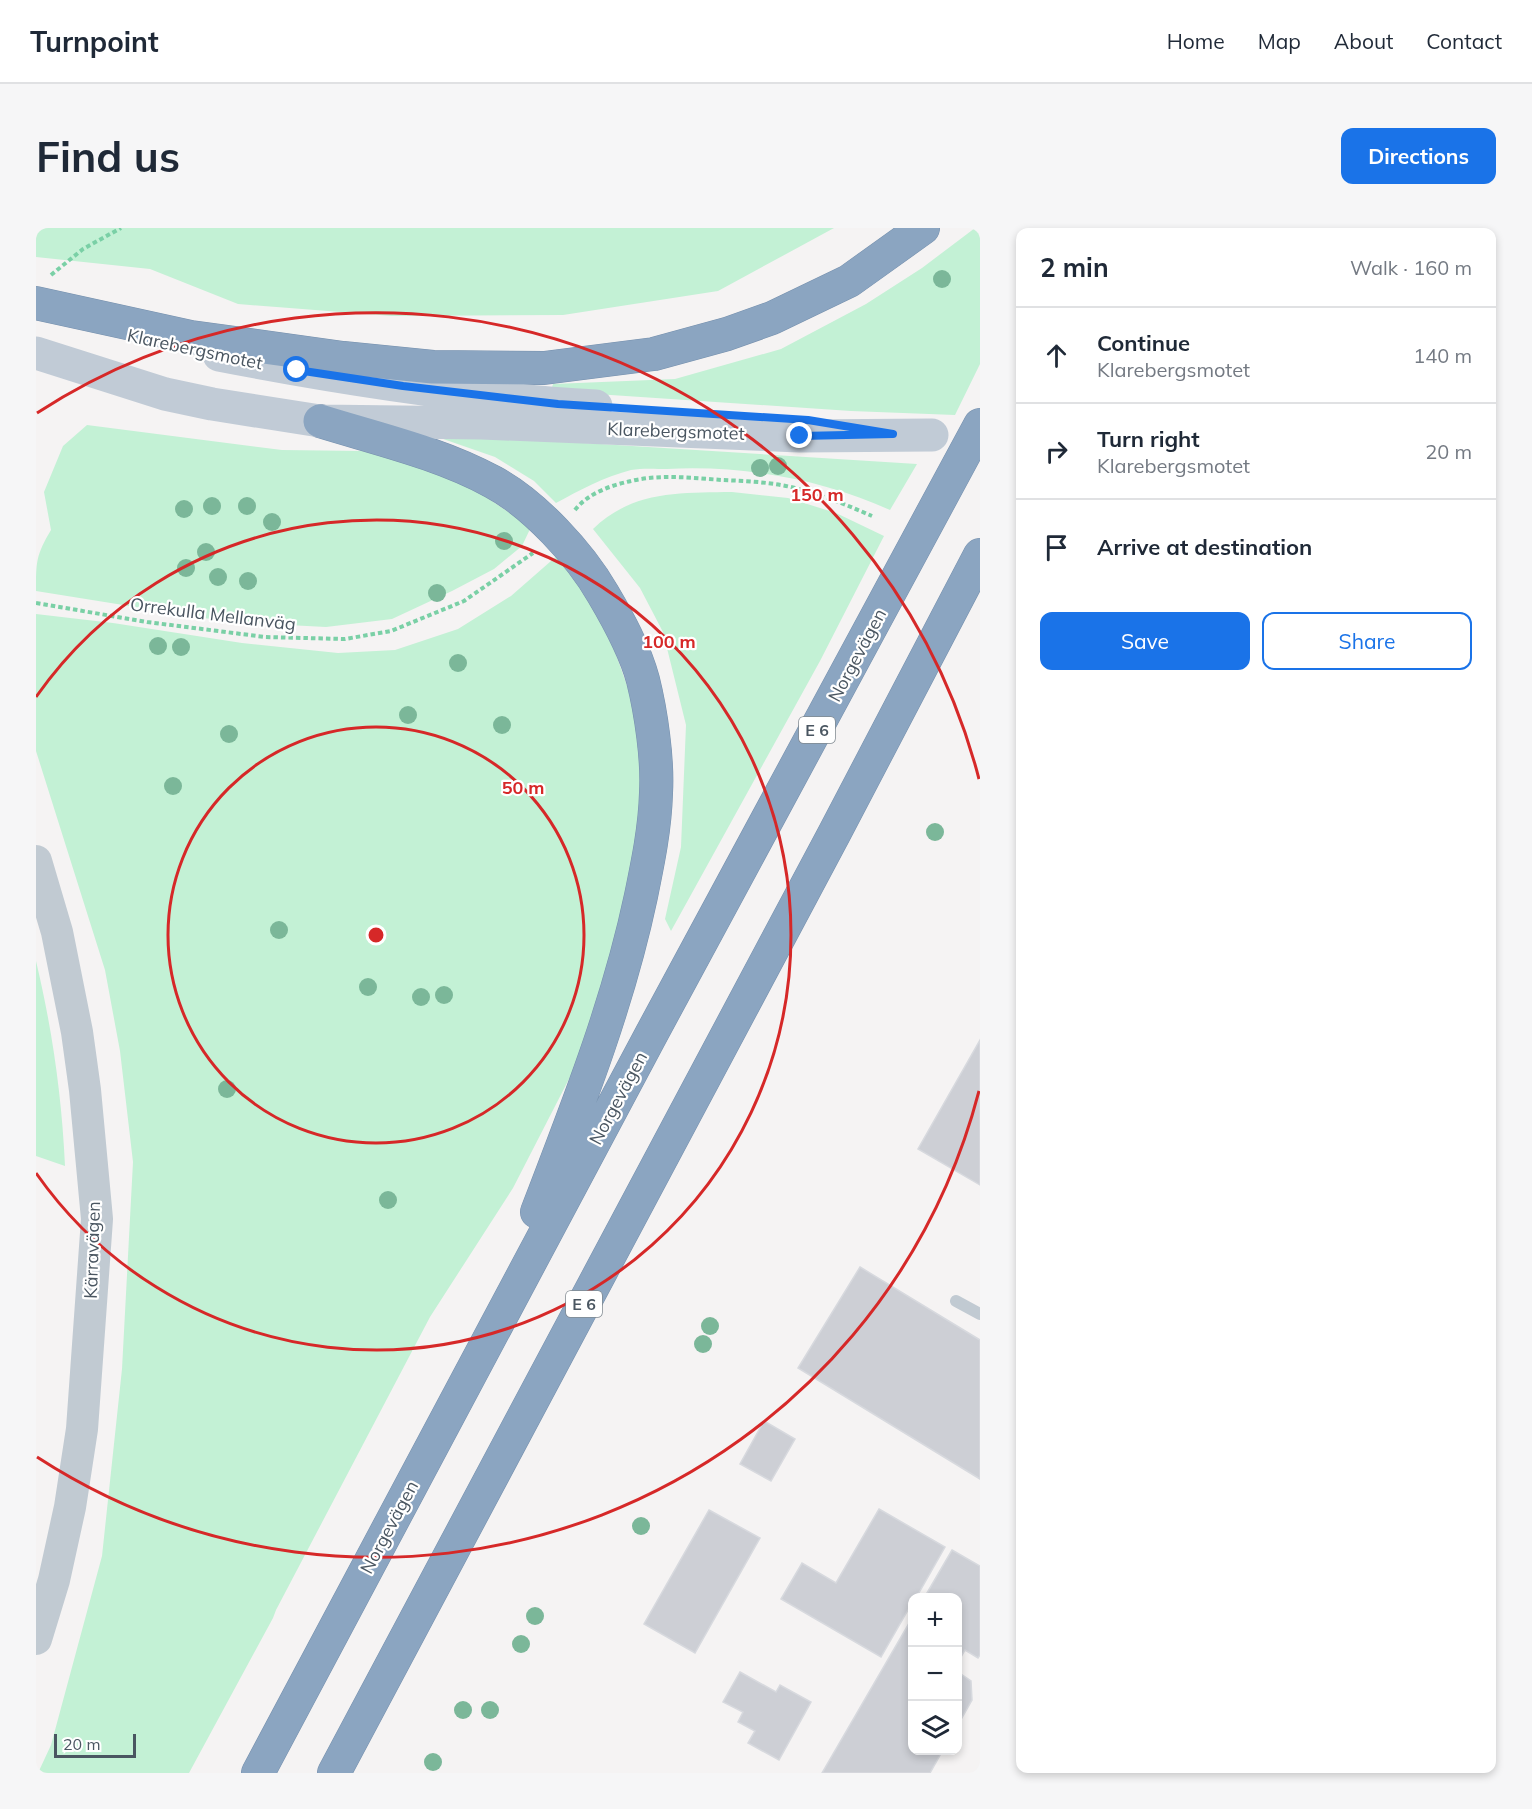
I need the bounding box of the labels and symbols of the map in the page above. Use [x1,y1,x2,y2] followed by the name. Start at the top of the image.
[125,323,265,375] street label: Klarebergsmotet
[283,356,309,382] route start
[607,417,745,445] street label: Klarebergsmotet
[786,422,812,448] route end
[790,483,844,506] text: 150 m
[129,592,297,636] street label: Orrekulla Mellanväg
[823,604,891,706] street label: Norgevägen
[642,630,696,653] text: 100 m
[799,717,835,743] road number: E 6
[502,776,544,799] text: 50 m
[366,925,386,945] centre of rings
[584,1047,652,1149] street label: Norgevägen
[79,1201,105,1299] street label: Kärravägen
[566,1291,602,1317] road number: E 6
[355,1476,423,1578] street label: Norgevägen
[54,1731,136,1758] scale bar

